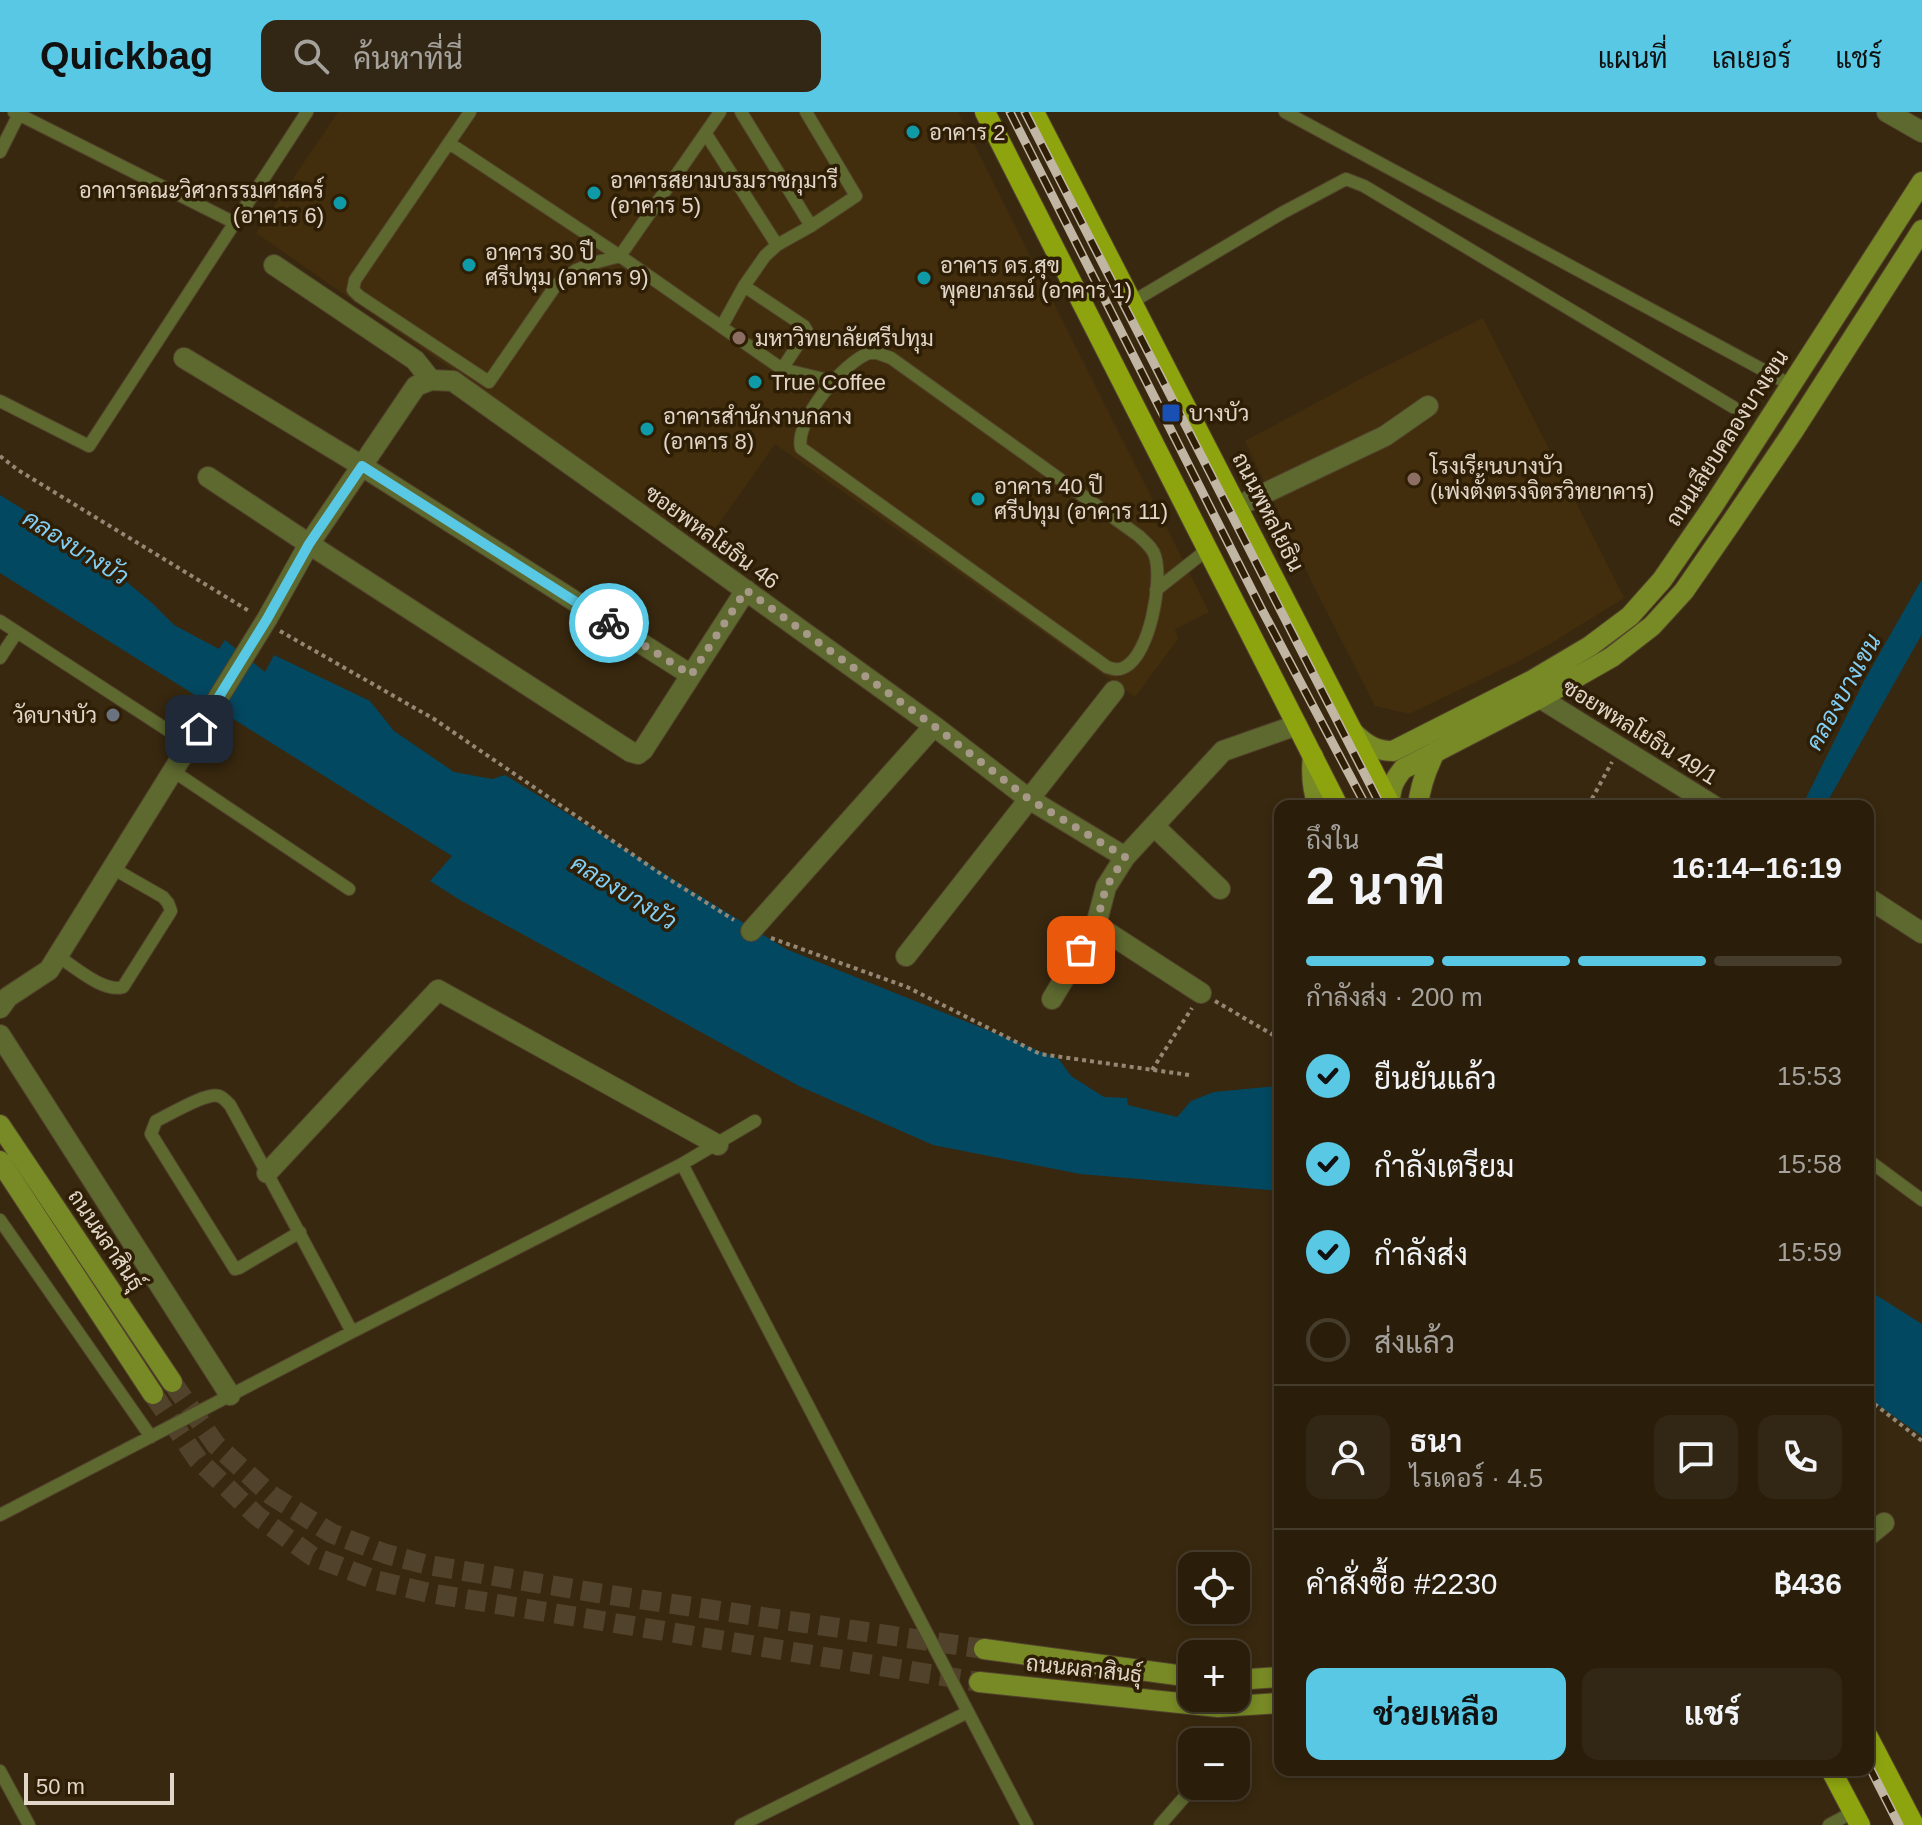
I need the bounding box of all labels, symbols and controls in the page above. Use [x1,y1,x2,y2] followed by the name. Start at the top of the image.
[261,20,821,92] search box
[289,34,333,78] icon: search
[40,35,213,77] text: Quickbag
[353,42,463,75] text: ค้นหาที่นี่
[1598,43,1668,74] text: แผนที่
[1712,43,1791,74] text: เลเยอร์
[1835,43,1882,74] text: แชร์
[929,120,1006,145] place label: อาคาร 2
[904,123,922,141] marker: อาคาร 2
[610,167,838,218] place label: อาคารสยามบรมราชกุมารี (อาคาร 5)
[79,176,324,228] place label: อาคารคณะวิศวกรรมศาสคร์ (อาคาร 6)
[585,184,603,202] marker: อาคารสยามบรมราชกุมารี (อาคาร 5)
[331,194,349,212] marker: อาคารคณะวิศวกรรมศาสคร์ (อาคาร 6)
[485,239,649,293] place label: อาคาร 30 ปี ศรีปทุม (อาคาร 9)
[940,253,1132,306] place label: อาคาร ดร.สุข พุคยาภรณ์ (อาคาร 1)
[460,256,478,274] marker: อาคาร 30 ปี ศรีปทุม (อาคาร 9)
[915,269,933,287] marker: อาคาร ดร.สุข พุคยาภรณ์ (อาคาร 1)
[755,325,934,354] place label: มหาวิทยาลัยศรีปทุม
[730,329,748,347] marker: มหาวิทยาลัยศรีปทุม
[1660,345,1793,531] street label: ถนนเลียบคลองบางเขน
[771,370,886,395] place label: True Coffee
[746,373,764,391] marker: True Coffee
[1189,400,1249,426] place label: บางบัว
[1160,402,1182,424] marker: บางบัว
[663,403,852,454] place label: อาคารสำนักงานกลาง (อาคาร 8)
[638,420,656,438] marker: อาคารสำนักงานกลาง (อาคาร 8)
[1227,447,1310,576] street label: ถนนพหลโยธิน
[1429,452,1654,504] place label: โรงเรียนบางบัว (เพ่งตั้งตรงจิตรวิทยาคาร)
[1405,470,1423,488] marker: โรงเรียนบางบัว (เพ่งตั้งตรงจิตรวิทยาคาร)
[994,473,1168,527] place label: อาคาร 40 ปี ศรีปทุม (อาคาร 11)
[640,479,785,594] street label: ซอยพหลโยธิน 46
[969,490,987,508] marker: อาคาร 40 ปี ศรีปทุม (อาคาร 11)
[18,504,134,590] water label: คลองบางบัว
[569,583,649,663] courier
[587,601,631,645] icon: bike
[1800,629,1886,755] water label: คลองบางเขน
[1558,673,1723,790] street label: ซอยพหลโยธิน 49/1
[165,695,233,763] pin
[12,702,97,728] place label: วัดบางบัว
[104,706,122,724] marker: วัดบางบัว
[177,707,221,751] icon: home
[1306,825,1359,855] text: ถึงใน
[566,849,682,935] water label: คลองบางบัว
[1672,851,1842,884] text: 16:14–16:19
[1306,857,1445,915] text: 2 นาที
[1047,916,1115,984] pin
[1059,928,1103,972] icon: bag
[1306,982,1483,1012] text: กำลังส่ง · 200 m
[1306,1054,1350,1098] icon: check
[1777,1061,1842,1091] text: 15:53
[1374,1062,1497,1095] text: ยืนยันแล้ว
[1306,1142,1350,1186] icon: check
[1777,1149,1842,1179] text: 15:58
[1374,1150,1514,1183] text: กำลังเตรียม
[61,1184,151,1297] street label: ถนนผลาสินธุ์
[1306,1230,1350,1274] icon: check
[1777,1237,1842,1267] text: 15:59
[1374,1238,1468,1271] text: กำลังส่ง
[1374,1326,1455,1359] text: ส่งแล้ว
[1306,1415,1390,1499] button: person
[1654,1415,1738,1499] button: chat
[1758,1415,1842,1499] button: phone
[1410,1425,1462,1458] text: ธนา
[1410,1463,1543,1493] text: ไรเดอร์ · 4.5
[1178,1552,1250,1800] map controls
[1178,1552,1250,1624] button: locate
[1306,1567,1498,1600] text: คำสั่งซื้อ #2230
[1774,1567,1842,1600] text: ฿436
[1178,1640,1250,1712] button: +
[1024,1648,1144,1691] street label: ถนนผลาสินธุ์
[1306,1668,1566,1760] button: ช่วยเหลือ
[1582,1668,1842,1760] button: แชร์
[1178,1728,1250,1800] button: −
[24,1769,174,1805] scale bar
[36,1774,85,1799] text: 50 m

